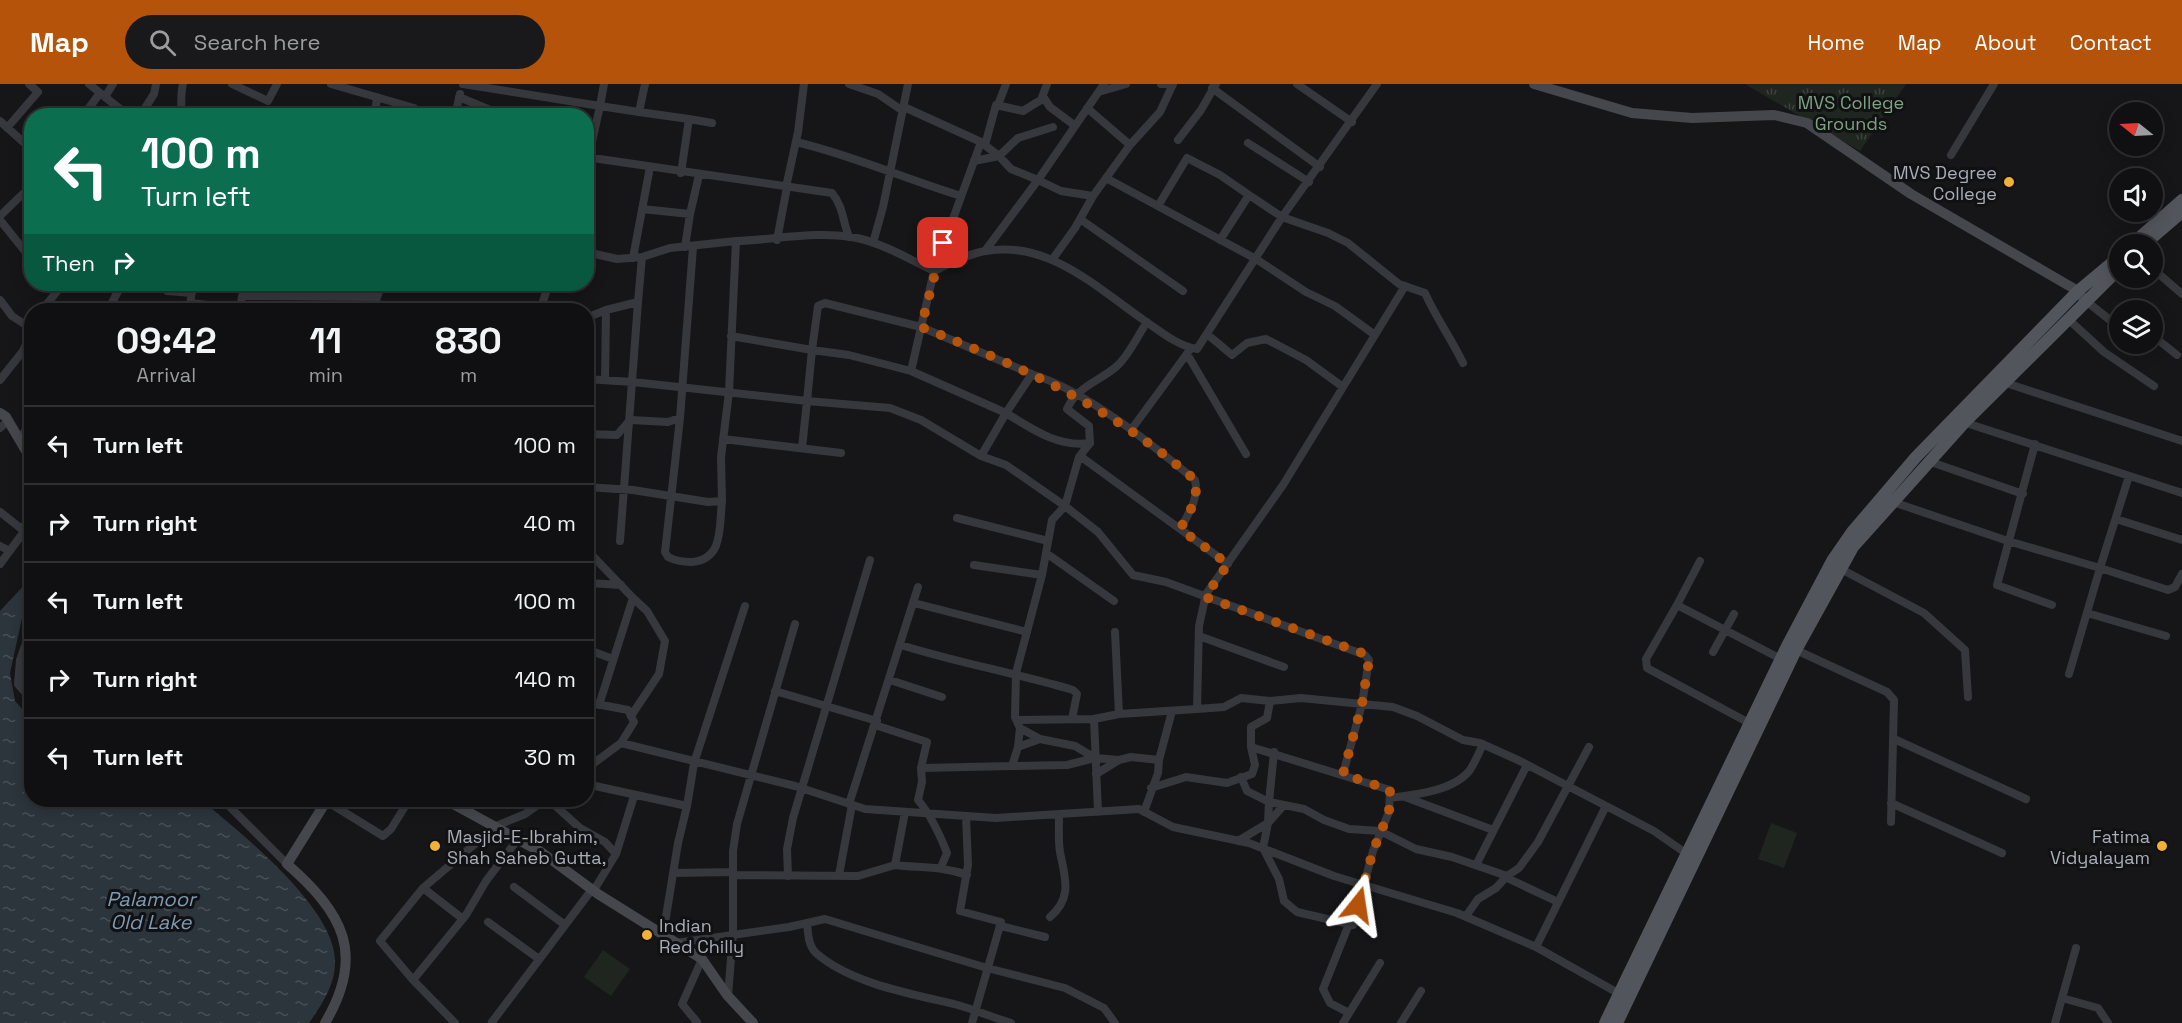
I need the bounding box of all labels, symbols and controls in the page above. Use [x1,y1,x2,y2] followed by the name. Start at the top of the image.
[125,15,545,69] search box
[30,24,89,60] text: Map
[146,26,179,59] icon: search
[194,28,321,56] text: Search here
[1807,29,1865,56] text: Home
[1898,29,1942,56] text: Map
[1975,29,2037,56] text: About
[2070,29,2152,56] text: Contact
[1798,91,1904,135] park label: MVS College Grounds
[2109,102,2163,156] north arrow
[2109,102,2163,354] map controls
[141,127,261,180] text: 100 m
[42,132,120,210] icon: left
[1893,161,1997,205] place label: MVS Degree College
[2109,168,2163,222] button: sound
[2002,175,2016,189] marker: MVS Degree College
[141,179,251,214] text: Turn left
[917,217,968,268] pin
[926,226,959,259] icon: arrive
[2109,234,2163,288] button: search
[107,246,140,279] icon: right
[42,249,95,277] text: Then
[2109,300,2163,354] button: layers
[116,318,217,364] text: 09:42
[310,318,342,364] text: 11
[435,318,502,364] text: 830
[137,362,196,388] text: Arrival
[309,362,343,388] text: min
[460,362,477,388] text: m
[42,429,75,462] icon: left
[93,431,183,459] text: Turn left
[514,431,576,459] text: 100 m
[42,507,75,540] icon: right
[93,509,198,537] text: Turn right
[524,509,576,537] text: 40 m
[42,585,75,618] icon: left
[93,587,183,615] text: Turn left
[514,587,576,615] text: 100 m
[42,663,75,696] icon: right
[93,665,198,693] text: Turn right
[514,665,576,693] text: 140 m
[42,741,75,774] icon: left
[93,743,183,771] text: Turn left
[524,743,576,771] text: 30 m
[447,825,606,869] place label: Masjid-E-Ibrahim, Shah Saheb Gutta,
[2050,825,2150,869] place label: Fatima Vidyalayam
[428,839,442,853] marker: Masjid-E-Ibrahim, Shah Saheb Gutta,
[2155,839,2169,853] marker: Fatima Vidyalayam
[1326,873,1390,937] position arrow
[106,886,198,935] water label: Palamoor Old Lake
[659,914,744,958] place label: Indian Red Chilly
[640,928,654,942] marker: Indian Red Chilly

